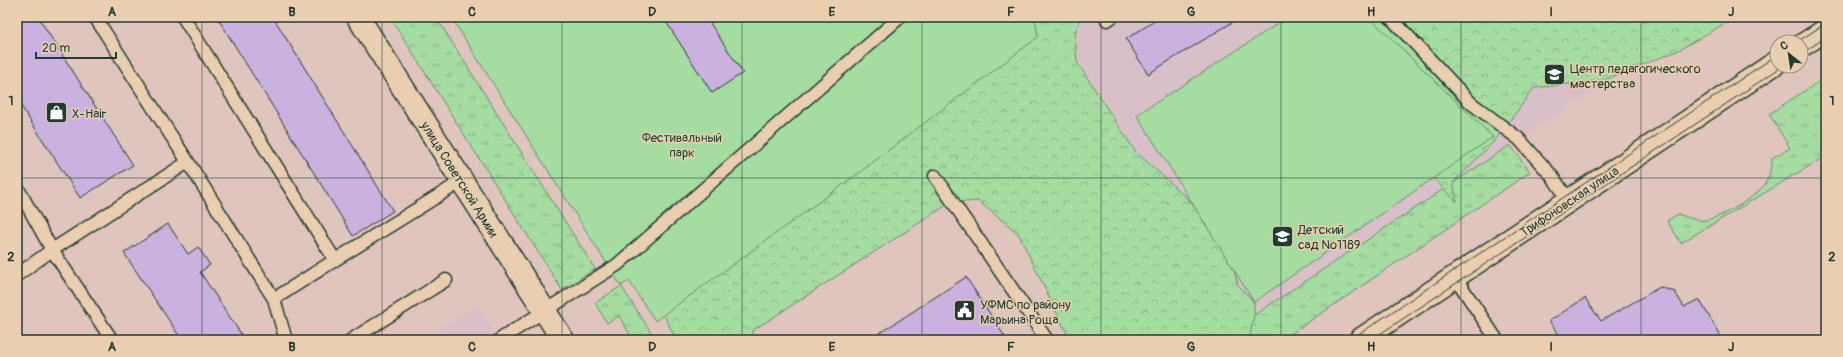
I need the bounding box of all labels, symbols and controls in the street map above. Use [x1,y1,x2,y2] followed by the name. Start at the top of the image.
[108,4,117,20] text: A
[288,4,296,20] text: B
[468,4,476,20] text: C
[648,4,656,20] text: D
[829,4,836,20] text: E
[1007,4,1015,20] text: F
[1187,4,1196,20] text: G
[1367,4,1375,20] text: H
[1549,4,1553,20] text: I
[1728,4,1734,20] text: J
[36,34,116,60] scale bar
[1769,34,1809,74] north arrow
[1778,38,1791,53] text: С
[42,41,71,56] text: 20 m
[1570,61,1701,92] place label: Центр педагогического мастерства
[1542,62,1568,88] school or university icon: Центр педагогического мастерства
[8,93,14,109] text: 1
[1829,93,1835,109] text: 1
[43,100,69,126] shop icon: X-Hair
[72,106,106,122] place label: X-Hair
[416,118,501,241] street label: улица Советской Армии
[642,130,722,161] park label: Фестивальный парк
[1517,163,1622,241] street label: Трифоновская улица
[1297,222,1361,253] place label: Детский сад №1189
[1269,223,1295,249] school or university icon: Детский сад №1189
[7,249,15,265] text: 2
[1828,249,1836,265] text: 2
[980,297,1071,328] place label: УФМС по району Марьина Роща
[952,298,978,324] public building icon: УФМС по району Марьина Роща
[108,339,117,355] text: A
[288,339,296,355] text: B
[468,339,476,355] text: C
[648,339,656,355] text: D
[829,339,836,355] text: E
[1007,339,1015,355] text: F
[1187,339,1196,355] text: G
[1367,339,1375,355] text: H
[1549,339,1553,355] text: I
[1728,339,1734,355] text: J

